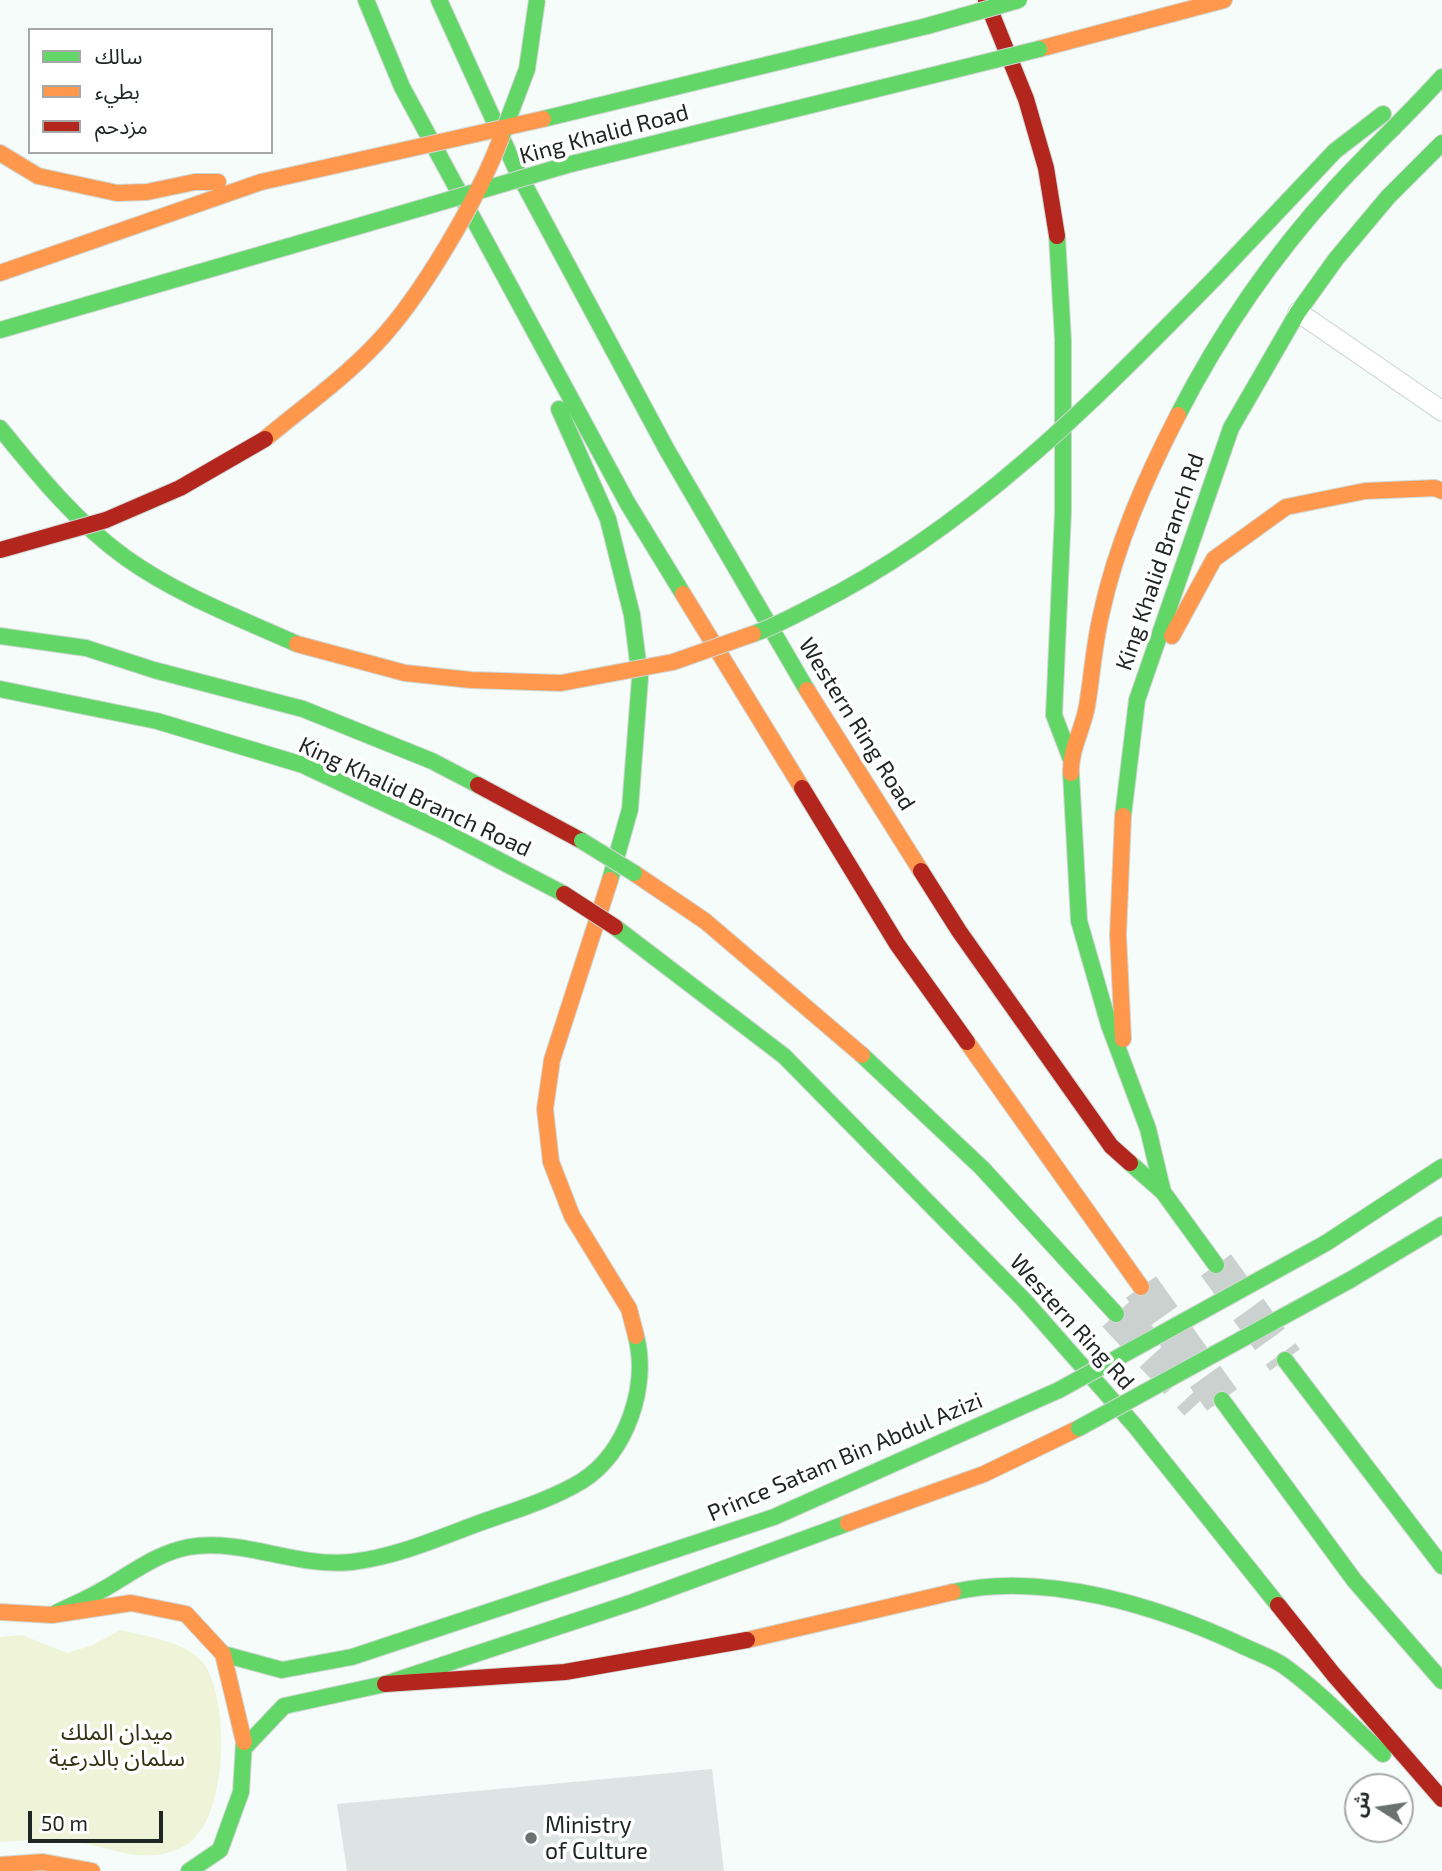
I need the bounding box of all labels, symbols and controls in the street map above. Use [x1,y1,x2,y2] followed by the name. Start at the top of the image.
[28,28,273,154] legend
[95,43,142,68] text: سالك
[95,78,140,103] text: بطيء
[516,98,692,170] street label: King Khalid Road
[95,113,148,138] text: مزدحم
[1110,450,1210,674] street label: King Khalid Branch Rd
[793,633,921,815] street label: Western Ring Road
[294,731,536,863] street label: King Khalid Branch Road
[1004,1249,1140,1395] street label: Western Ring Rd
[703,1386,987,1528] street label: Prince Satam Bin Abdul Azizi
[49,1718,185,1772] park label: ميدان الملك سلمان بالدرعية
[1344,1773,1414,1843] north arrow
[1346,1789,1374,1819] text: ش
[32,1798,166,1842] scale bar
[41,1810,88,1835] text: 50 m
[545,1811,648,1865] place label: Ministry of Culture
[523,1830,539,1846] marker: Ministry of Culture

